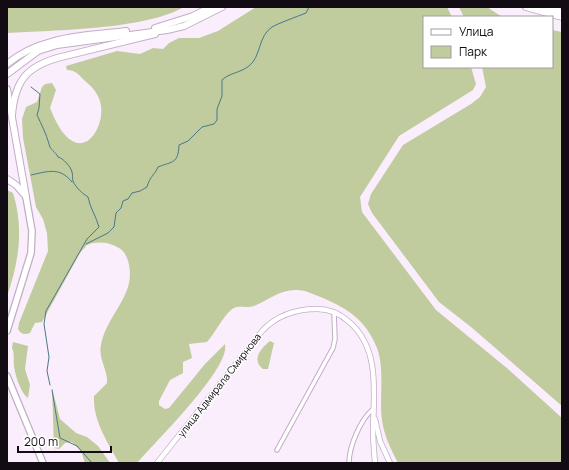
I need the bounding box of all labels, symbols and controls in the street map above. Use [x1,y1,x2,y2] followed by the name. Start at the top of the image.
[423,16,553,68] legend
[459,23,493,40] text: Улица
[459,43,488,60] text: Парк
[174,330,264,440] street label: улица Адмирала Смирнова
[18,428,111,454] scale bar
[24,433,58,450] text: 200 m

